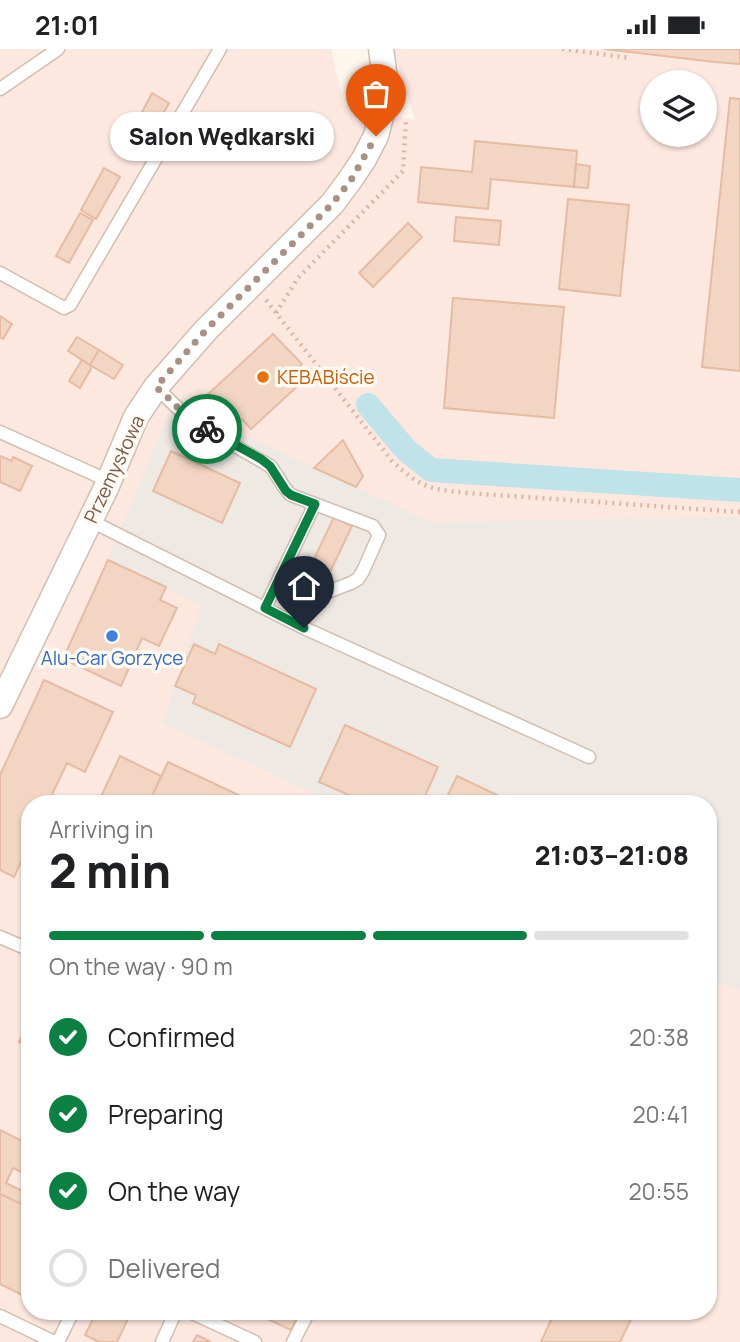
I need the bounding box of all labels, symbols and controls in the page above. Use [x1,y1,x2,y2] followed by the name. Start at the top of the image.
[35,7,99,43] text: 21:01
[346,64,406,136] pin
[640,70,717,147] map controls
[640,70,717,147] button: layers
[357,75,395,113] icon: bag
[110,111,334,161] callout: Salon Wędkarski
[129,120,315,152] text: Salon Wędkarski
[277,364,375,390] place label: KEBABiście
[255,369,271,385] marker: KEBABiście
[172,394,242,464] courier
[188,410,226,448] icon: bike
[78,411,150,527] street label: Przemysłowa
[274,556,334,628] pin
[285,567,323,605] icon: home
[104,628,120,644] marker: Alu-Car Gorzyce
[41,645,183,671] place label: Alu-Car Gorzyce
[49,813,154,845] text: Arriving in
[535,837,689,873] text: 21:03–21:08
[49,839,171,902] text: 2 min
[49,950,233,982] text: On the way · 90 m
[49,1018,87,1056] icon: check
[108,1019,235,1055] text: Confirmed
[629,1021,689,1053] text: 20:38
[49,1095,87,1133] icon: check
[108,1096,224,1132] text: Preparing
[632,1098,689,1130] text: 20:41
[49,1172,87,1210] icon: check
[108,1173,240,1209] text: On the way
[628,1175,689,1207] text: 20:55
[108,1250,220,1286] text: Delivered

